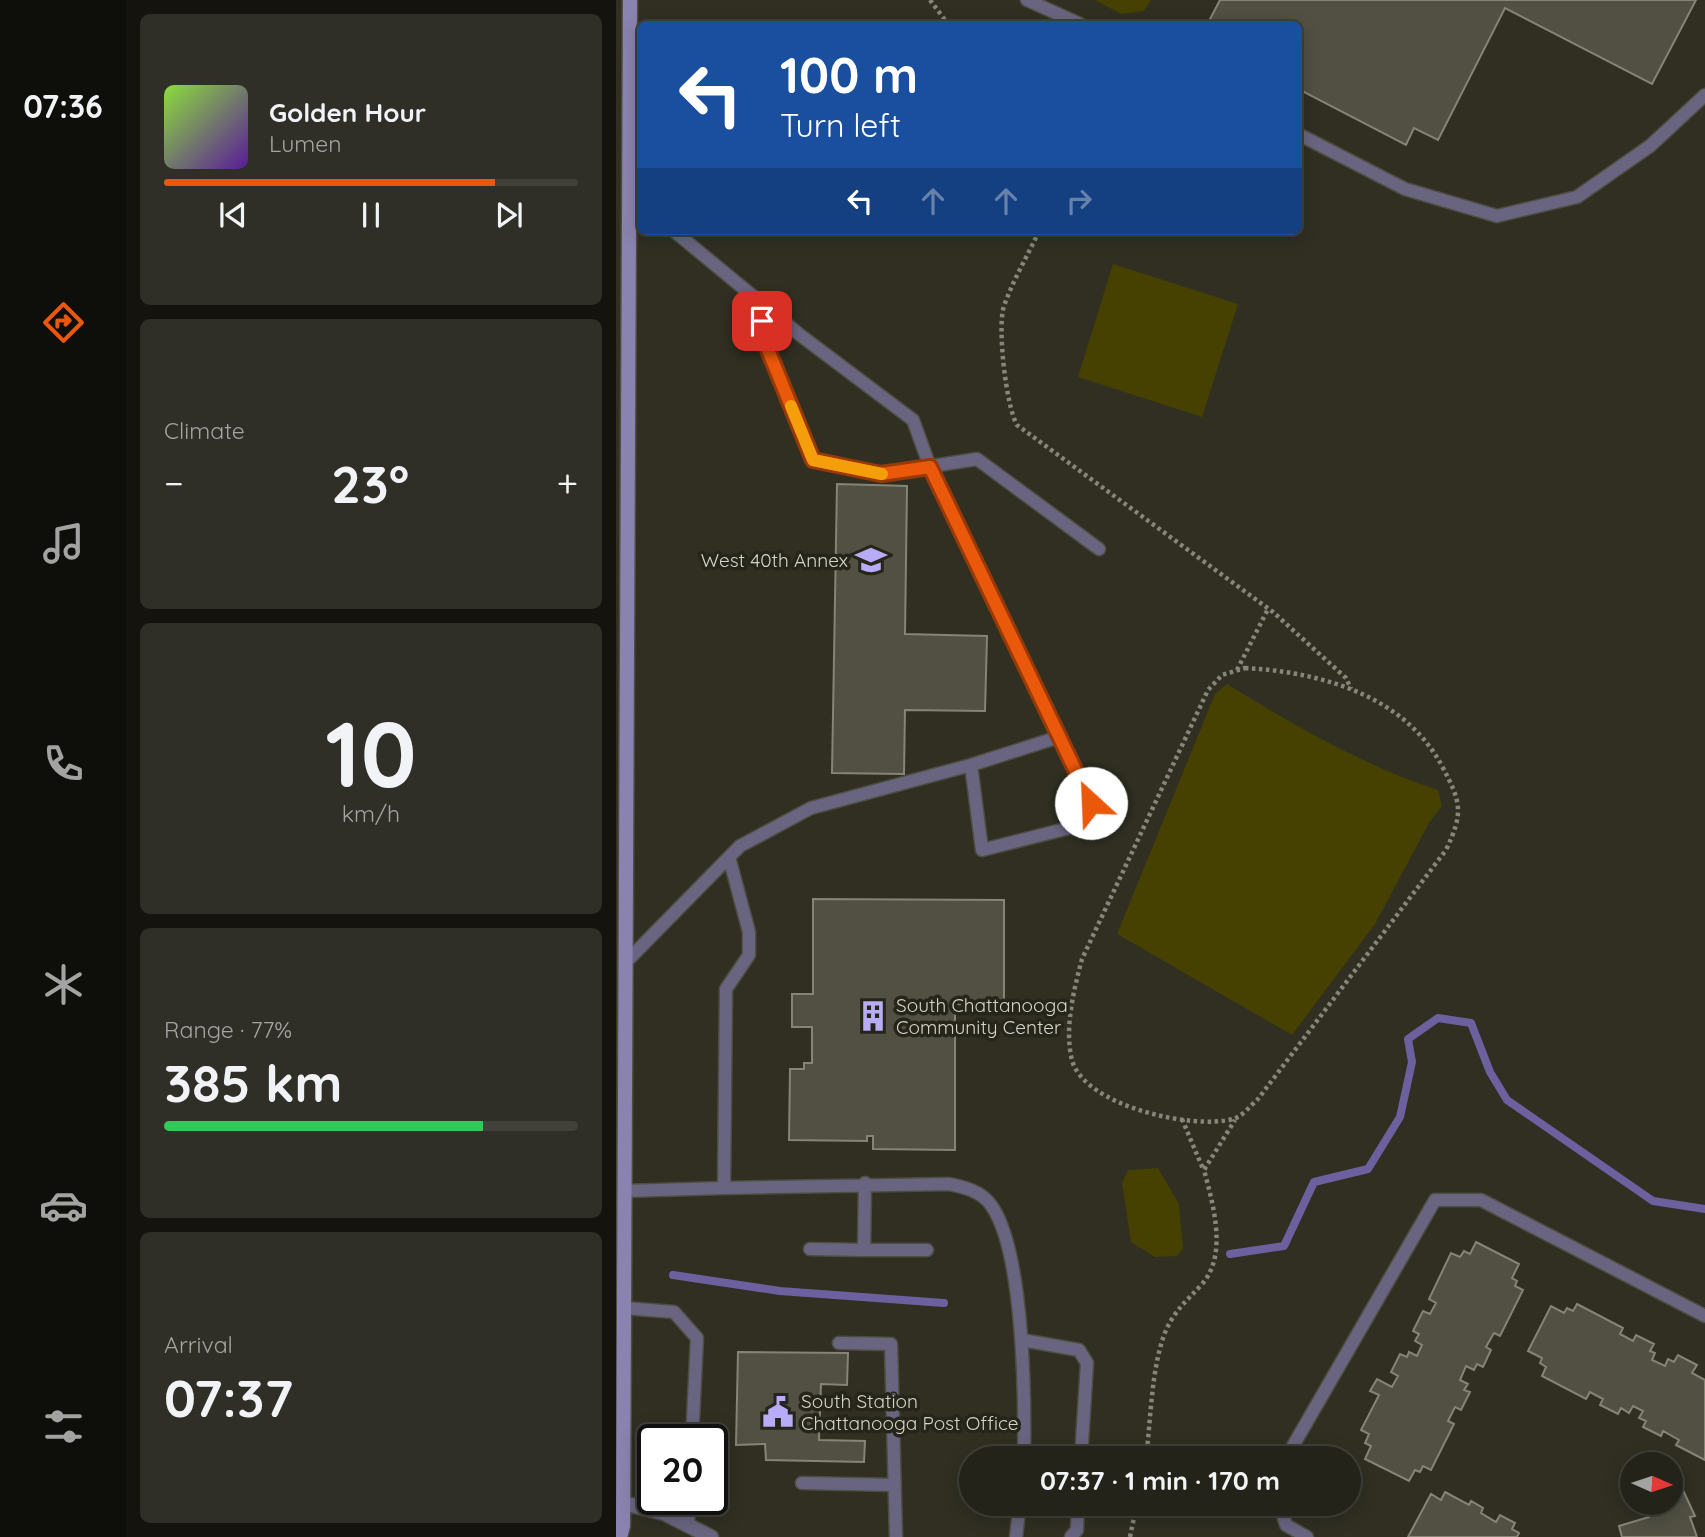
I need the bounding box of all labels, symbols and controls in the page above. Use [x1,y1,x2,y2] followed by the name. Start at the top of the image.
[780,44,918,105] text: 100 m
[665,49,756,140] icon: left
[23,86,103,126] text: 07:36
[269,96,426,129] text: Golden Hour
[780,105,901,145] text: Turn left
[269,129,342,158] text: Lumen
[841,182,879,220] icon: left
[914,182,952,220] icon: ahead
[987,182,1025,220] icon: ahead
[1060,182,1098,220] icon: right
[214,196,252,234] icon: previous
[352,196,390,234] icon: pause
[490,196,528,234] icon: next
[732,291,792,351] pin
[39,298,88,347] icon: directions
[743,302,781,340] icon: arrive
[164,416,245,445] text: Climate
[331,451,409,516] text: 23°
[164,459,184,507] text: −
[557,459,578,507] text: +
[39,519,88,568] icon: music
[854,543,888,577] school or university icon: West 40th Annex
[701,548,848,572] place label: West 40th Annex
[325,696,417,810] text: 10
[39,739,88,788] icon: phone
[1054,766,1128,840] position arrow
[342,799,400,828] text: km/h
[39,960,88,1009] icon: climate
[896,993,1068,1039] place label: South Chattanooga Community Center
[856,999,890,1033] building icon: South Chattanooga Community Center
[164,1015,292,1044] text: Range · 77%
[164,1050,342,1115] text: 385 km
[39,1181,88,1230] icon: car
[164,1330,233,1359] text: Arrival
[164,1365,293,1430] text: 07:37
[801,1389,1019,1435] place label: South Station Chattanooga Post Office
[761,1395,795,1429] public building icon: South Station Chattanooga Post Office
[39,1402,88,1451] icon: filters
[637,1424,728,1515] speed limit sign: 20
[1620,1452,1684,1516] north arrow
[1620,1452,1683,1515] map controls
[1040,1464,1280,1497] text: 07:37 · 1 min · 170 m

